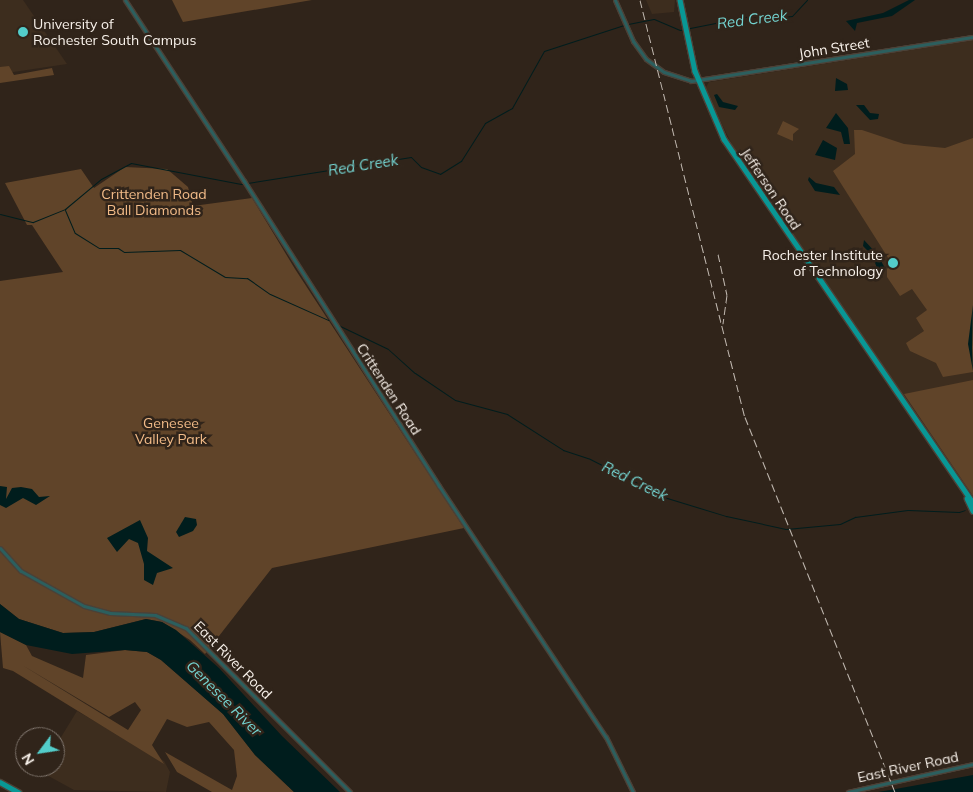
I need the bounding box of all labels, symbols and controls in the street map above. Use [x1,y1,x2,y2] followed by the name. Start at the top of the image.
[716,6,788,32] water label: Red Creek
[33,16,196,48] place label: University of Rochester South Campus
[17,26,29,38] marker: University of Rochester South Campus
[797,34,871,62] street label: John Street
[737,145,805,233] street label: Jefferson Road
[327,151,399,179] water label: Red Creek
[101,186,207,218] park label: Crittenden Road Ball Diamonds
[762,247,883,280] place label: Rochester Institute of Technology
[887,257,899,269] marker: Rochester Institute of Technology
[353,340,425,438] street label: Crittenden Road
[135,415,207,448] park label: Genesee Valley Park
[599,457,671,505] water label: Red Creek
[191,618,275,702] street label: East River Road
[183,657,265,739] water label: Genesee River
[15,727,65,777] north arrow
[856,748,960,786] street label: East River Road
[18,750,38,768] text: N

